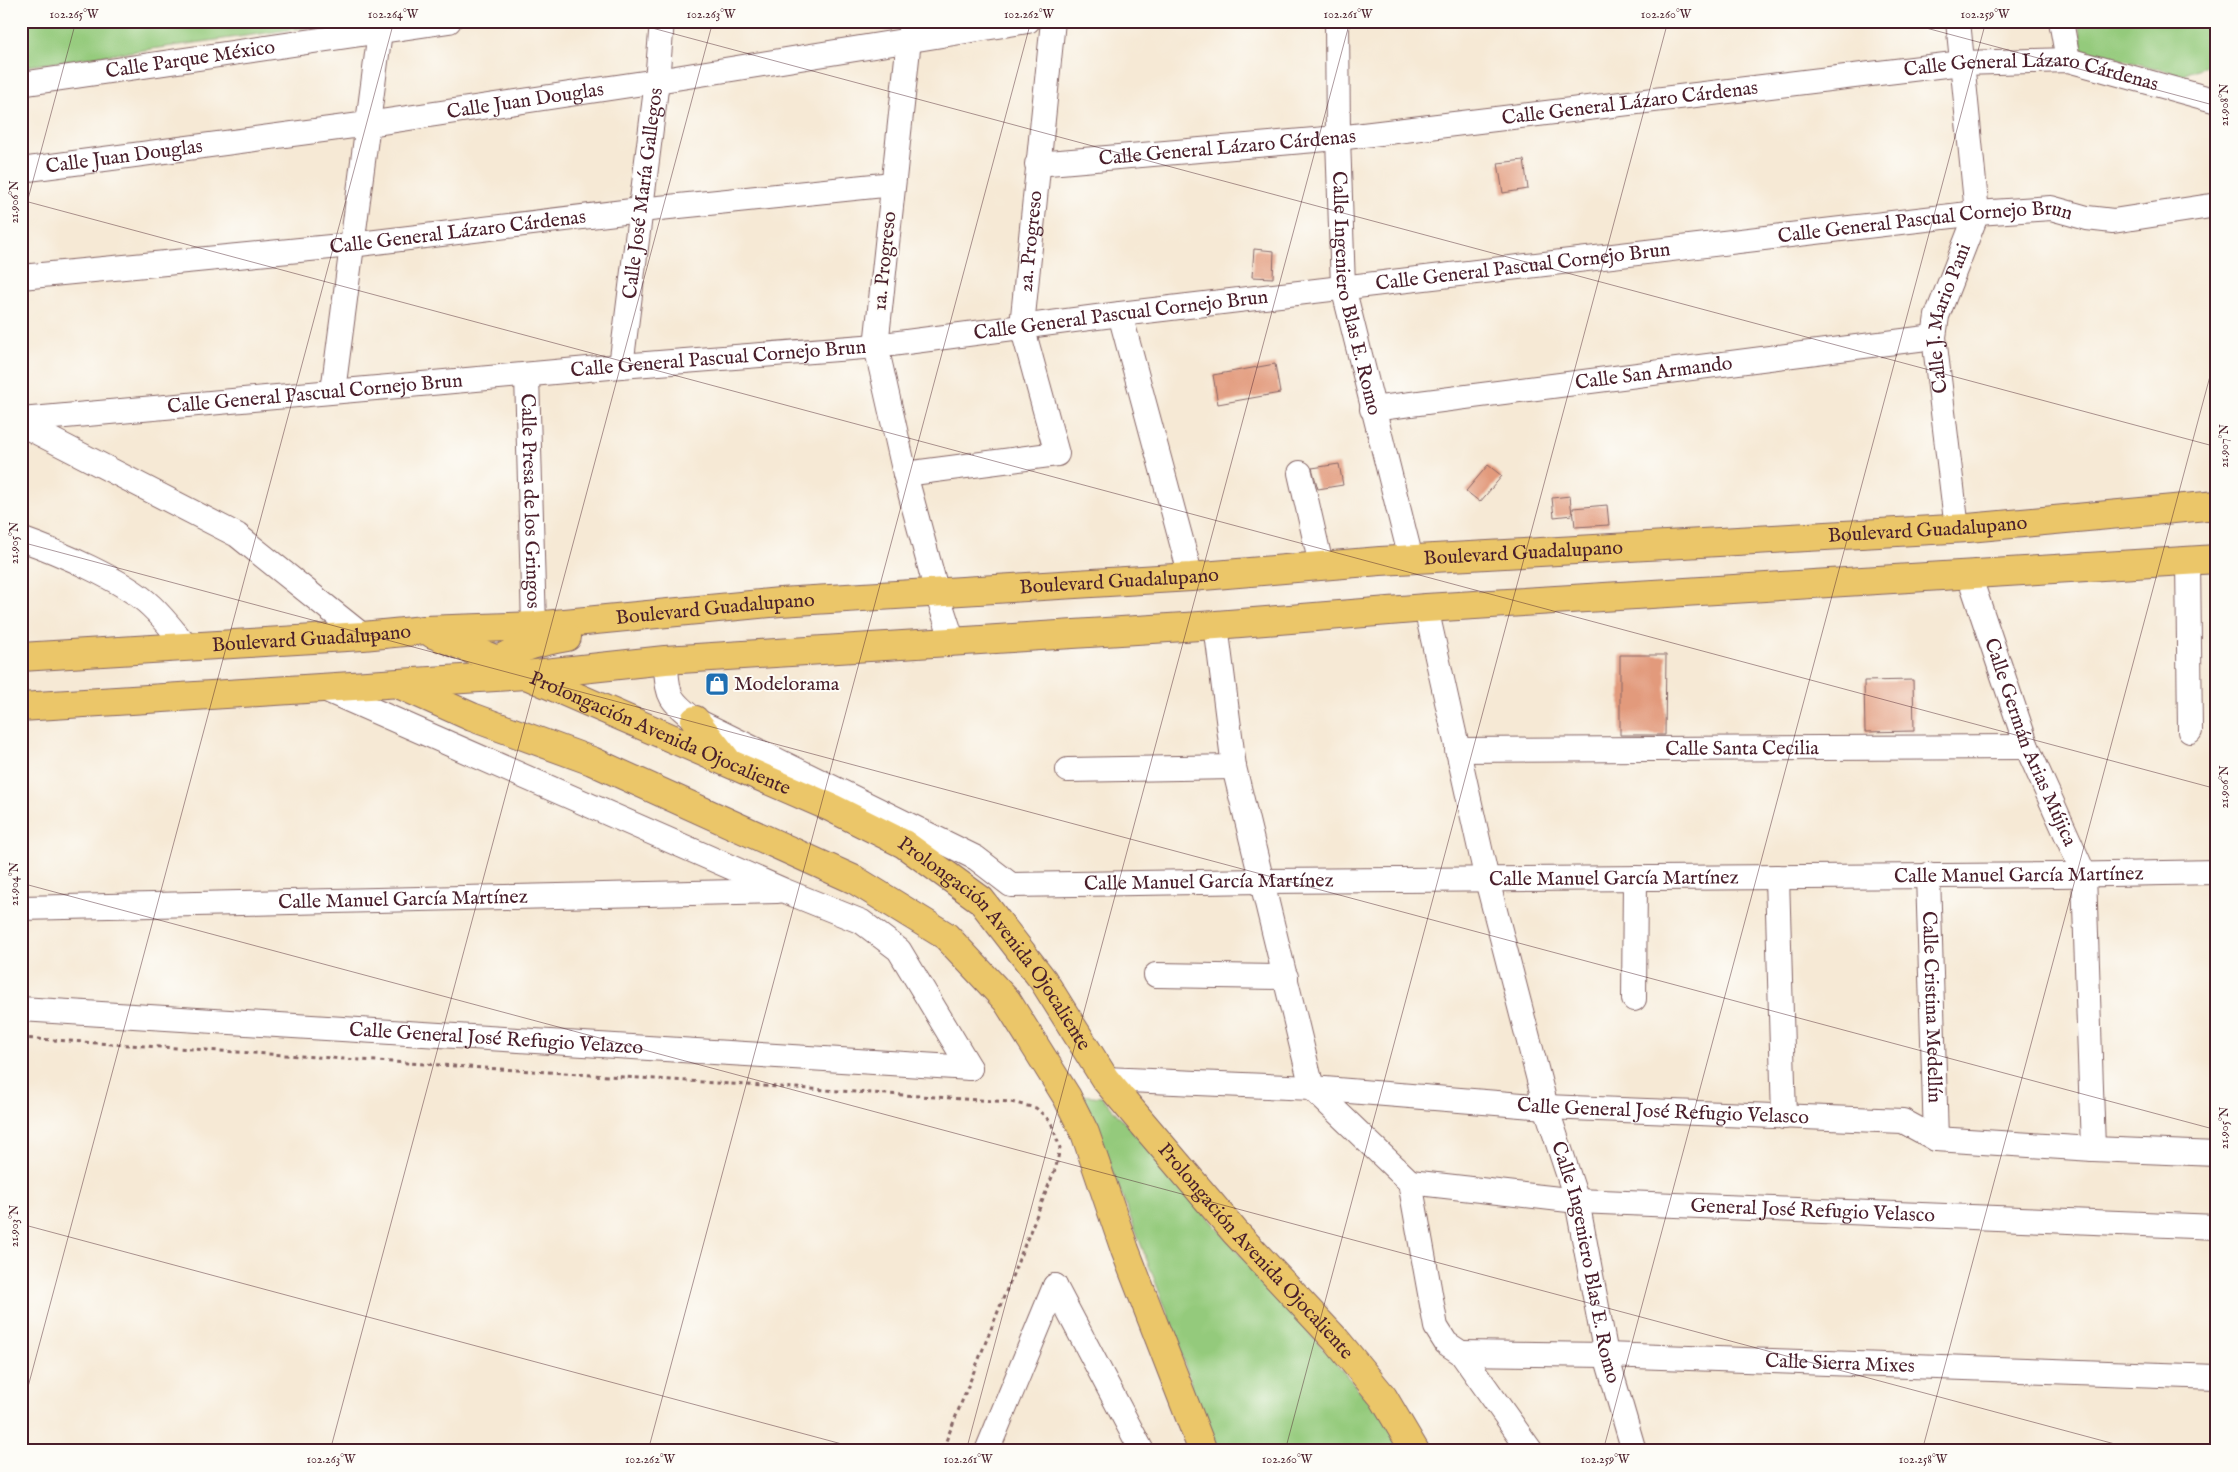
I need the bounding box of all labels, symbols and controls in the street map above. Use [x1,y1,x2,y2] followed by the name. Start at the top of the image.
[50,7,99,22] text: 102.265°W
[368,7,419,22] text: 102.264°W
[687,7,736,22] text: 102.263°W
[1004,7,1055,22] text: 102.262°W
[1324,7,1373,22] text: 102.261°W
[1641,7,1692,22] text: 102.260°W
[1961,7,2010,22] text: 102.259°W
[104,34,277,84] street label: Calle Parque México
[1902,47,2161,97] street label: Calle General Lázaro Cárdenas
[1500,75,1759,131] street label: Calle General Lázaro Cárdenas
[445,77,605,125] street label: Calle Juan Douglas
[2217,83,2232,126] text: 21.908°N
[617,86,669,301] street label: Calle José María Gallegos
[1098,123,1357,171] street label: Calle General Lázaro Cárdenas
[44,134,204,179] street label: Calle Juan Douglas
[1327,171,1387,418] street label: Calle Ingeniero Blas E. Romo
[7,180,22,224] text: 21.906°N
[1013,189,1048,293] street label: 2a. Progreso
[1776,195,2076,249] street label: Calle General Pascual Cornejo Brun
[328,204,587,260] street label: Calle General Lázaro Cárdenas
[867,210,903,312] street label: 1a. Progreso
[1374,237,1672,296] street label: Calle General Pascual Cornejo Brun
[1921,240,1976,395] street label: Calle J. Mario Pani
[972,284,1270,346] street label: Calle General Pascual Cornejo Brun
[569,334,867,383] street label: Calle General Pascual Cornejo Brun
[1574,350,1734,395] street label: Calle San Armando
[166,368,464,419] street label: Calle General Pascual Cornejo Brun
[515,393,546,609] street label: Calle Presa de los Gringos
[2217,424,2232,468] text: 21.907°N
[1827,510,2028,548] street label: Boulevard Guadalupano
[7,521,22,564] text: 21.905°N
[1423,535,1624,571] street label: Boulevard Guadalupano
[1019,562,1220,600] street label: Boulevard Guadalupano
[615,587,816,630] street label: Boulevard Guadalupano
[211,619,412,658] street label: Boulevard Guadalupano
[1979,635,2082,850] street label: Calle Germán Arias Mújica
[526,666,795,801] street label: Prolongación Avenida Ojocaliente
[704,671,730,697] shop icon: Modelorama
[734,672,840,697] place label: Modelorama
[1665,736,1819,761] street label: Calle Santa Cecilia
[2217,765,2232,809] text: 21.906°N
[893,831,1096,1055] street label: Prolongación Avenida Ojocaliente
[7,861,22,906] text: 21.904°N
[1894,861,2144,889] street label: Calle Manuel García Martínez
[1489,865,1739,892] street label: Calle Manuel García Martínez
[1084,868,1334,896] street label: Calle Manuel García Martínez
[278,884,528,915] street label: Calle Manuel García Martínez
[1917,911,1947,1104] street label: Calle Cristina Medellín
[348,1017,644,1060] street label: Calle General José Refugio Velazco
[1516,1092,1810,1130] street label: Calle General José Refugio Velasco
[2217,1106,2232,1149] text: 21.905°N
[1152,1138,1359,1364] street label: Prolongación Avenida Ojocaliente
[1546,1138,1626,1386] street label: Calle Ingeniero Blas E. Romo
[1690,1193,1936,1228] street label: General José Refugio Velasco
[7,1204,22,1247] text: 21.903°N
[1765,1348,1915,1379] street label: Calle Sierra Mixes
[307,1452,356,1467] text: 102.263°W
[625,1452,676,1467] text: 102.262°W
[944,1452,993,1467] text: 102.261°W
[1262,1452,1313,1467] text: 102.260°W
[1581,1452,1630,1467] text: 102.259°W
[1899,1452,1948,1467] text: 102.258°W

